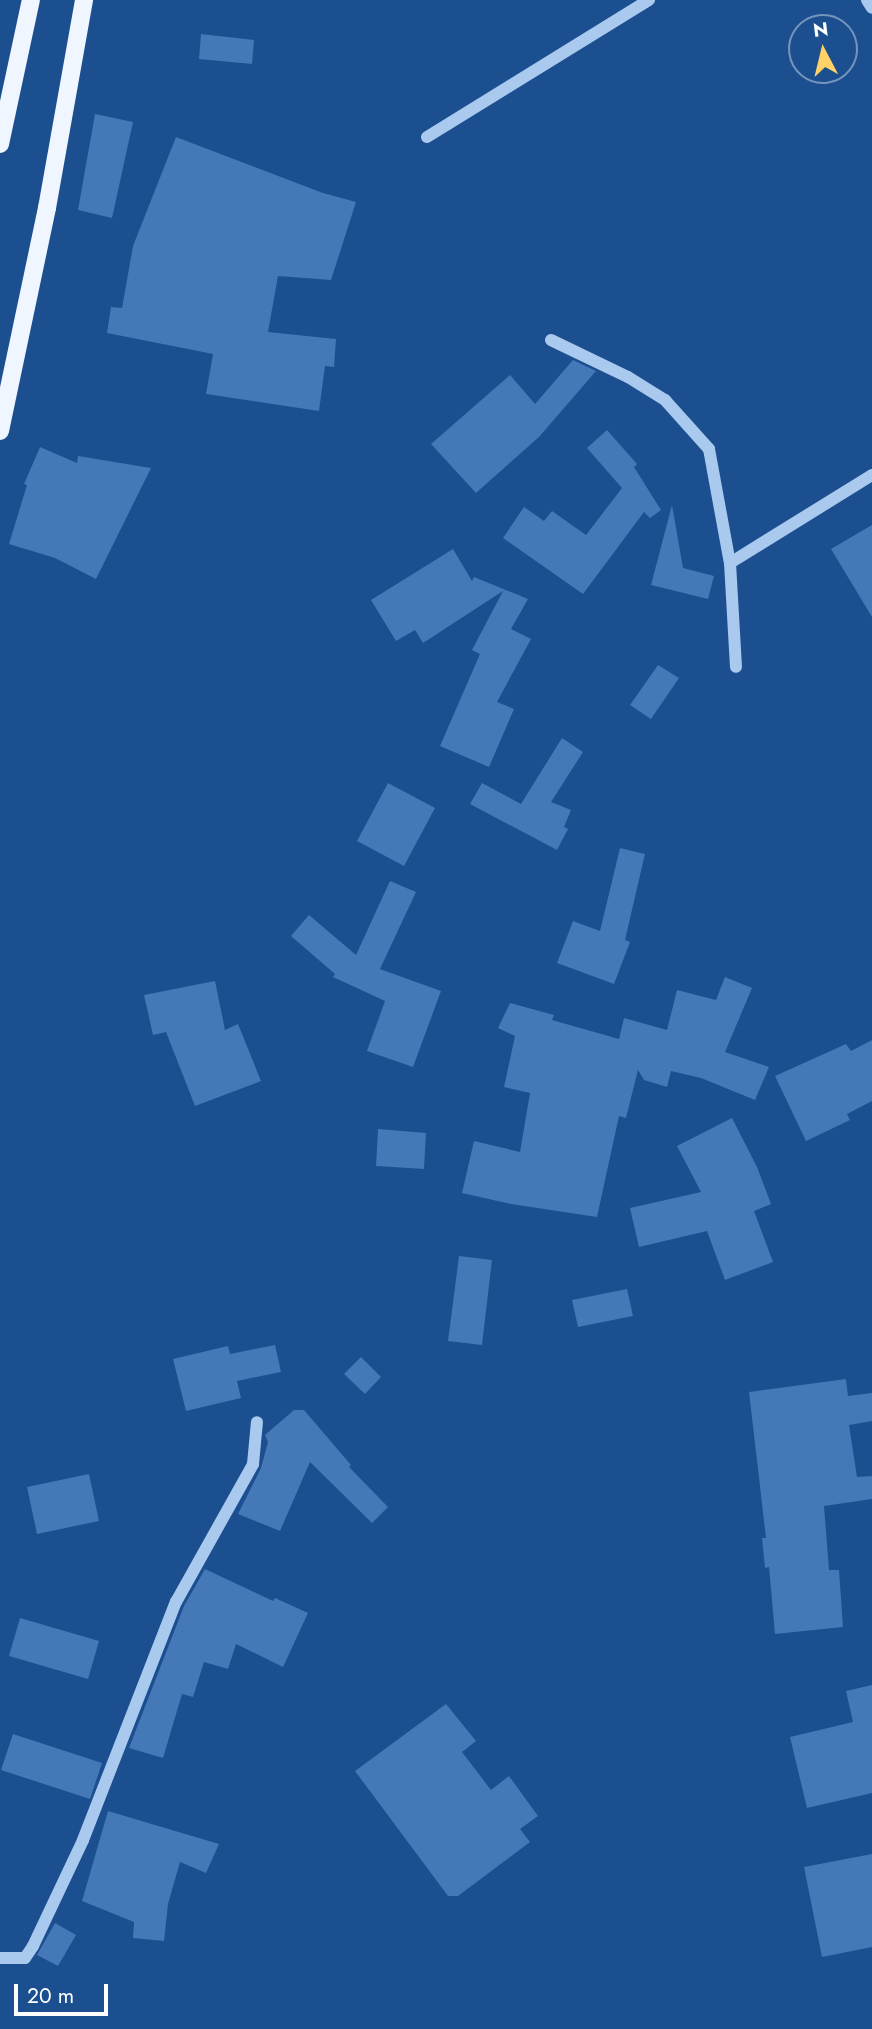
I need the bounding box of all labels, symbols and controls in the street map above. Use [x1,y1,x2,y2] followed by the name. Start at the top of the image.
[788,14,858,84] north arrow
[811,15,830,44] text: N
[18,1969,112,2013] scale bar
[27,1981,74,2011] text: 20 m

